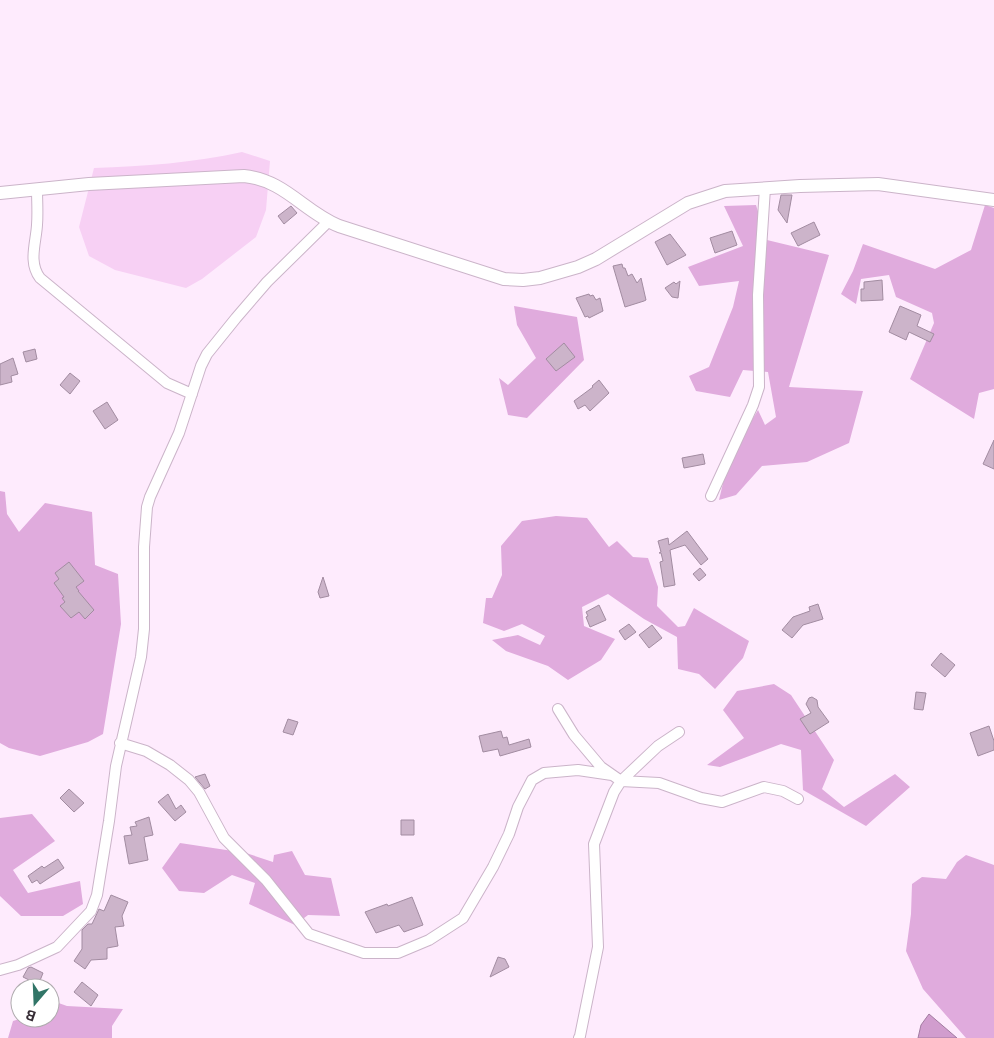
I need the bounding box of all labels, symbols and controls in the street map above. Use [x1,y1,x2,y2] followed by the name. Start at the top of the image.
[10,978,60,1028] north arrow
[24,1006,38,1024] text: B

